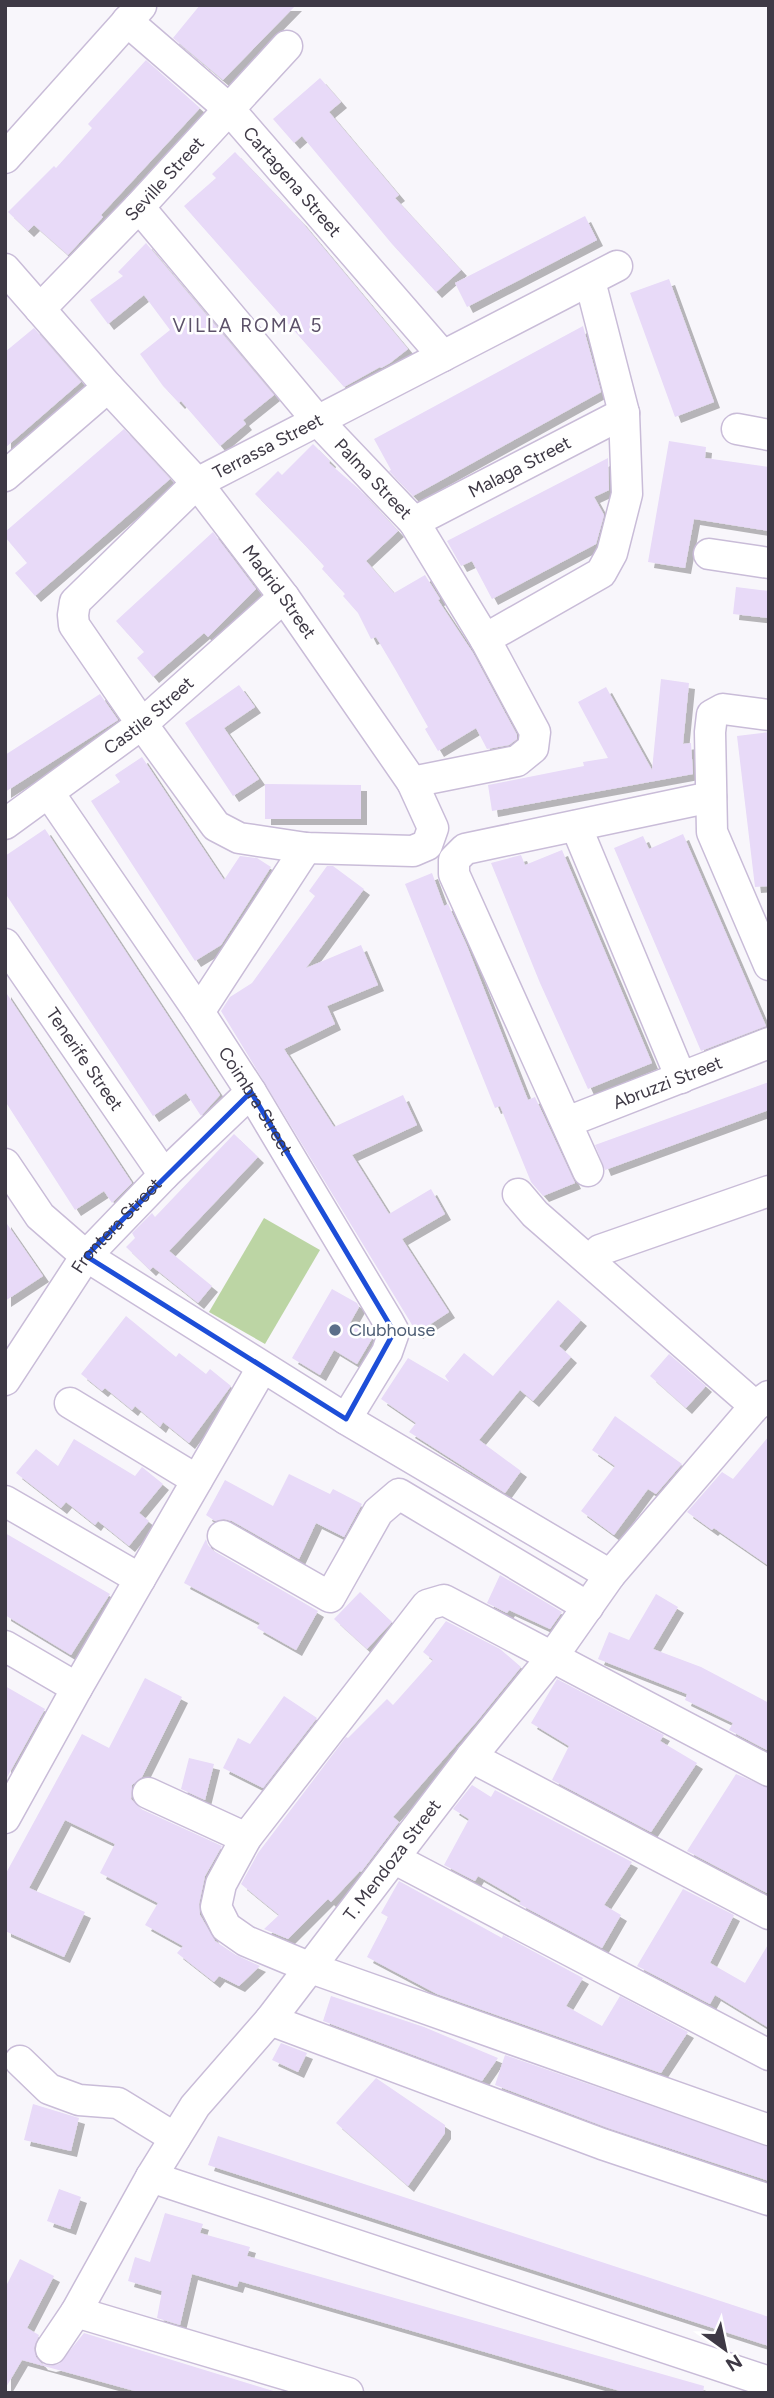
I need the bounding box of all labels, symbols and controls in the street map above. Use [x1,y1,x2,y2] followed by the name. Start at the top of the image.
[238,122,346,242] street label: Cartagena Street
[120,132,209,226] street label: Seville Street
[173,314,323,337] district label: VILLA ROMA 5
[209,409,327,484] street label: Terrassa Street
[465,431,575,503] street label: Malaga Street
[330,434,417,524] street label: Palma Street
[237,541,321,643] street label: Madrid Street
[99,672,198,759] street label: Castile Street
[41,1004,128,1115] street label: Tenerife Street
[214,1043,297,1160] street label: Coimbra Street
[610,1051,726,1114] street label: Abruzzi Street
[67,1173,166,1278] street label: Frontera Street
[349,1319,435,1341] place label: Clubhouse
[327,1322,343,1338] marker: Clubhouse
[339,1795,446,1925] street label: T. Mendoza Street
[690,2314,760,2384] north arrow
[722,2349,746,2376] text: N

